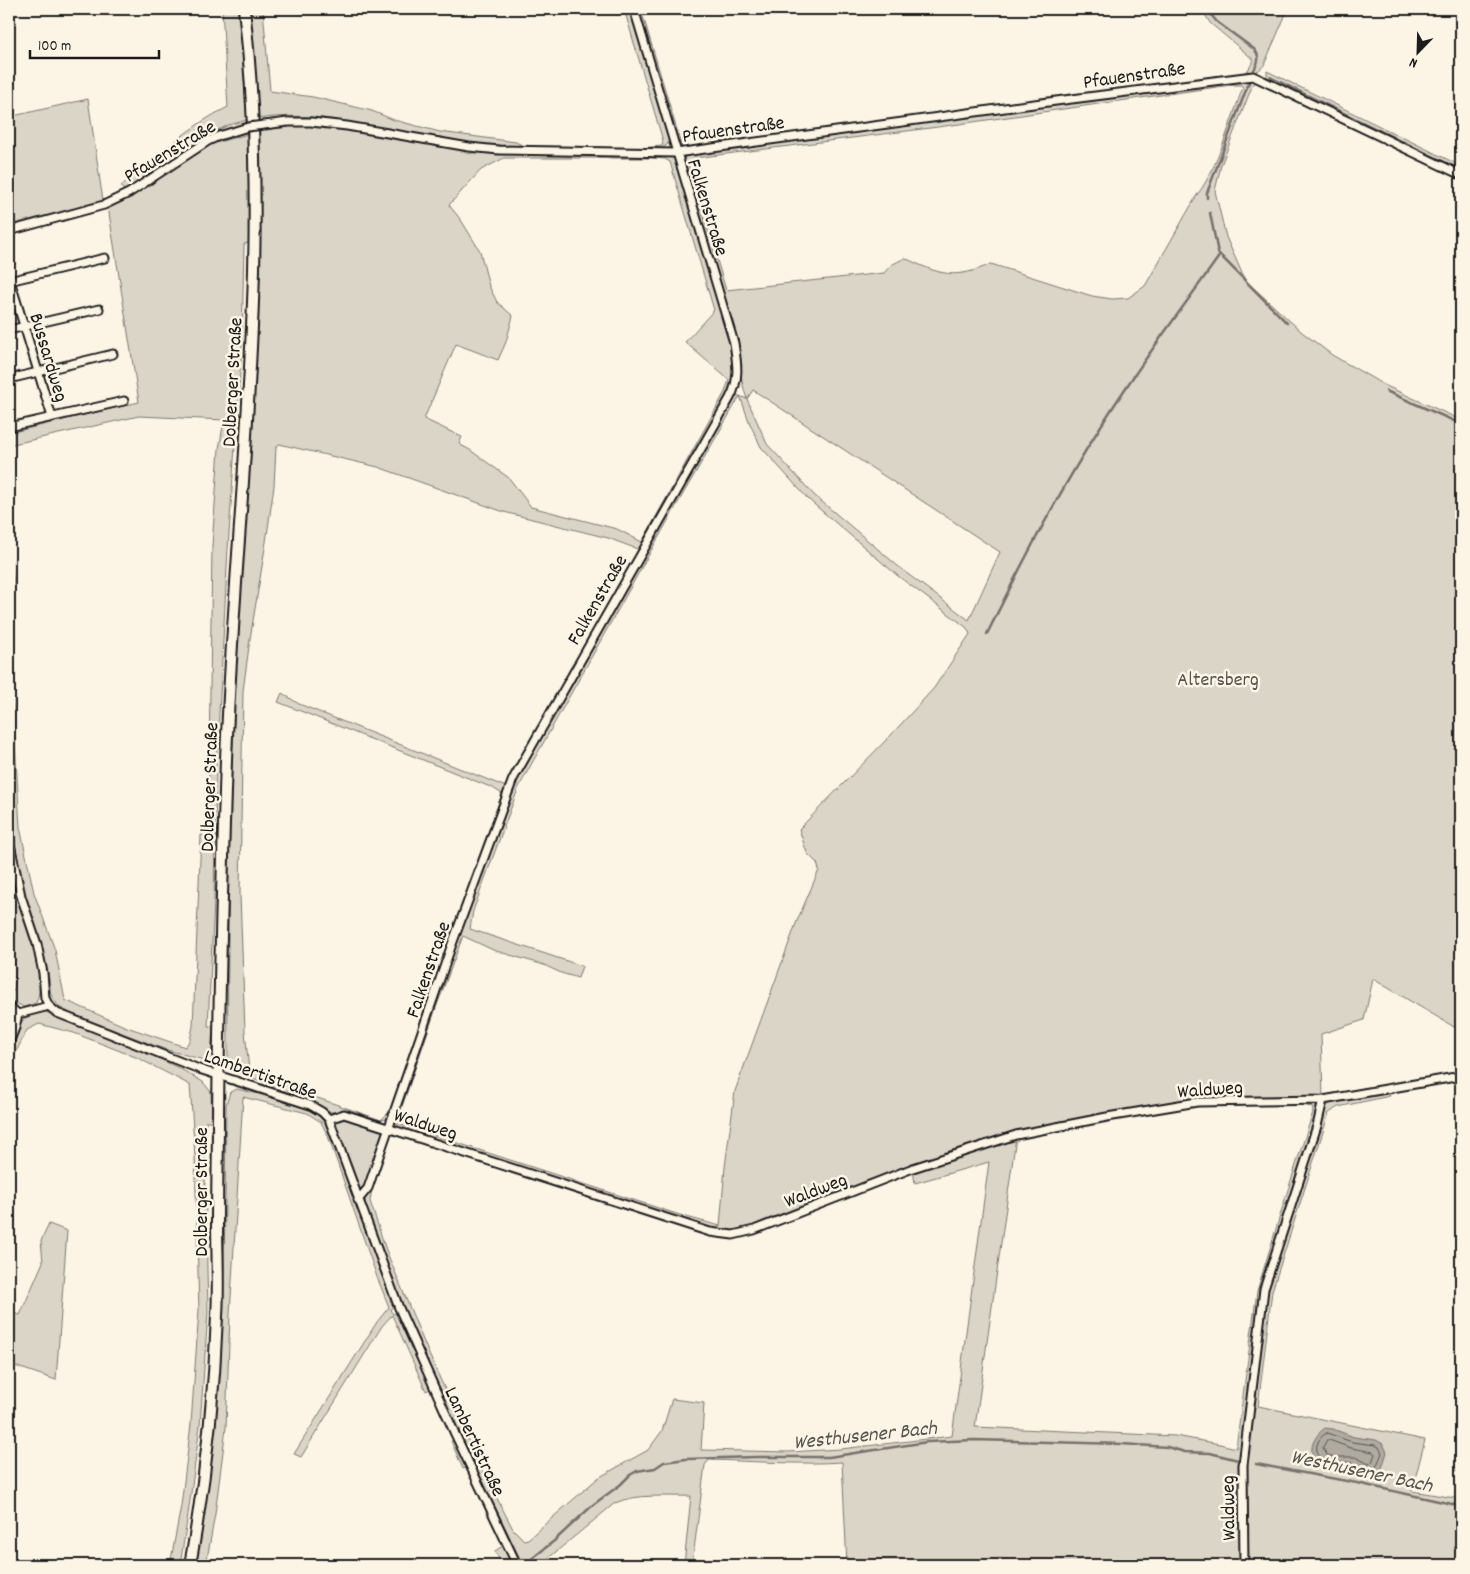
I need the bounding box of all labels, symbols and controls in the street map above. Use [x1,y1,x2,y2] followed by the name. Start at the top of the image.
[30,28,159,60] scale bar
[1392,28,1442,78] north arrow
[38,36,71,58] text: 100 m
[1407,52,1421,73] text: N
[1081,56,1188,98] street label: Pfauenstraße
[680,110,787,152] street label: Pfauenstraße
[119,114,222,191] street label: Pfauenstraße
[678,156,734,260] street label: Falkenstraße
[20,310,74,406] street label: Bussardweg
[217,316,251,448] street label: Dolberger Straße
[561,550,636,651] street label: Falkenstraße
[1177,667,1259,695] park label: Altersberg
[195,722,227,852] street label: Dolberger Straße
[400,918,459,1022] street label: Falkenstraße
[200,1043,321,1108] street label: Lambertistraße
[1177,1075,1244,1107] street label: Waldweg
[390,1102,461,1149] street label: Waldweg
[189,1127,217,1257] street label: Dolberger Straße
[781,1167,852,1217] street label: Waldweg
[436,1383,511,1502] street label: Lambertistraße
[792,1414,940,1459] water label: Westhusener Bach
[1288,1443,1436,1503] water label: Westhusener Bach
[1215,1475,1245,1541] street label: Waldweg

